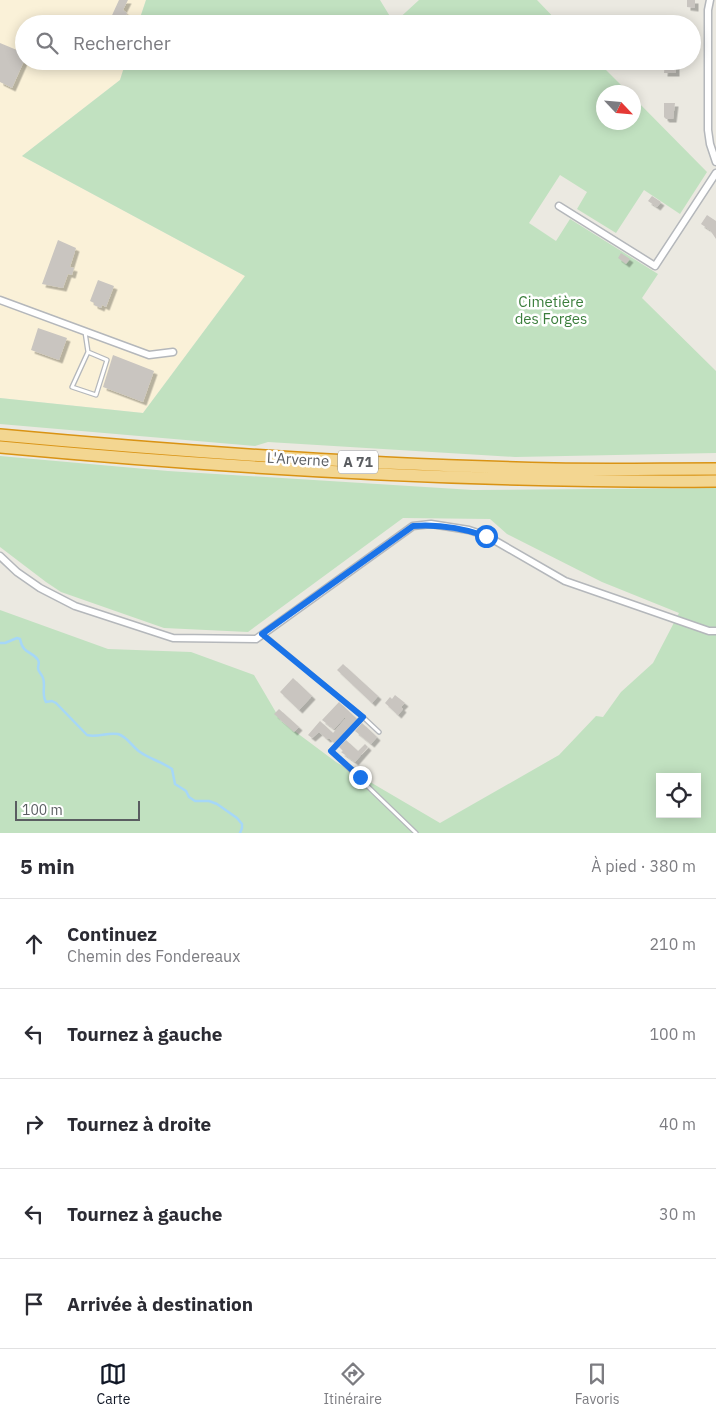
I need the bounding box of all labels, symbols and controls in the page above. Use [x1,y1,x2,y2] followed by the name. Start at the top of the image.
[15,15,701,70] search box
[33,29,61,57] icon: search
[73,31,171,55] text: Rechercher
[596,85,641,130] north arrow
[515,292,587,328] park label: Cimetière des Forges
[266,448,330,470] street label: L'Arverne
[338,451,378,474] road number: A 71
[475,525,498,548] route start
[349,766,372,789] route end
[656,773,701,818] map controls
[656,773,701,818] button: locate
[15,798,140,821] scale bar
[22,801,63,819] text: 100 m
[20,852,75,880] text: 5 min
[591,856,696,876] text: À pied · 380 m
[67,922,157,946] text: Continuez
[20,930,48,958] icon: ahead
[649,934,696,954] text: 210 m
[67,946,240,966] text: Chemin des Fondereaux
[20,1020,48,1048] icon: left
[67,1022,223,1046] text: Tournez à gauche
[649,1024,696,1044] text: 100 m
[20,1110,48,1138] icon: right
[67,1112,211,1136] text: Tournez à droite
[659,1114,696,1134] text: 40 m
[20,1200,48,1228] icon: left
[67,1202,223,1226] text: Tournez à gauche
[659,1204,696,1224] text: 30 m
[20,1290,48,1318] icon: arrive
[67,1292,253,1316] text: Arrivée à destination
[96,1360,130,1408] tab: Carte
[323,1360,382,1408] tab: Itinéraire
[575,1360,620,1408] tab: Favoris

